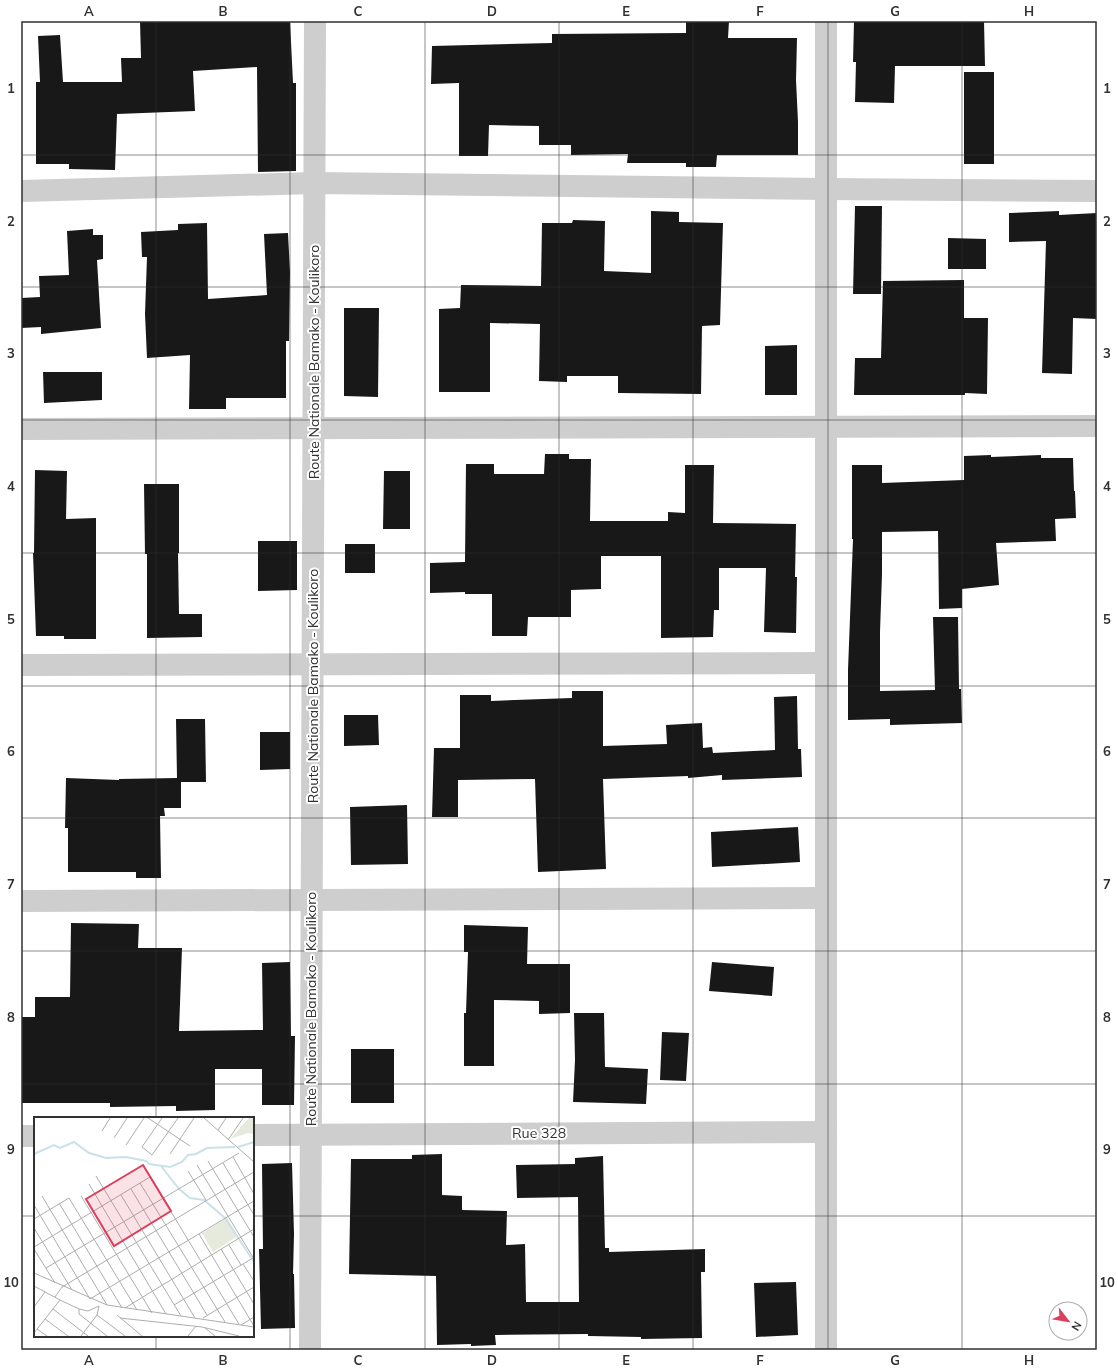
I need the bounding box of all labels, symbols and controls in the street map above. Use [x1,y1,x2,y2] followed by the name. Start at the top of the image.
[84,3,94,19] text: A
[219,3,228,19] text: B
[354,3,363,19] text: C
[487,3,497,19] text: D
[622,3,630,19] text: E
[756,3,764,19] text: F
[890,3,900,19] text: G
[1024,3,1034,19] text: H
[7,80,15,96] text: 1
[1103,80,1111,96] text: 1
[7,213,15,229] text: 2
[1103,213,1111,229] text: 2
[305,245,323,479] street label: Route Nationale Bamako - Koulikoro
[7,345,15,361] text: 3
[1103,345,1111,361] text: 3
[7,478,15,494] text: 4
[1103,478,1111,494] text: 4
[304,569,322,803] street label: Route Nationale Bamako - Koulikoro
[7,611,15,627] text: 5
[1103,611,1111,627] text: 5
[7,743,15,759] text: 6
[1103,743,1111,759] text: 6
[7,876,15,892] text: 7
[1103,876,1111,892] text: 7
[302,892,320,1126] street label: Route Nationale Bamako - Koulikoro
[7,1009,15,1025] text: 8
[1103,1009,1111,1025] text: 8
[34,1117,254,1337] inset map
[512,1124,566,1142] street label: Rue 328
[7,1141,15,1157] text: 9
[1103,1141,1111,1157] text: 9
[3,1274,19,1290] text: 10
[1099,1274,1115,1290] text: 10
[1048,1301,1088,1341] north arrow
[1068,1319,1085,1333] text: N
[84,1352,94,1368] text: A
[219,1352,228,1368] text: B
[354,1352,363,1368] text: C
[487,1352,497,1368] text: D
[622,1352,630,1368] text: E
[756,1352,764,1368] text: F
[890,1352,900,1368] text: G
[1024,1352,1034,1368] text: H

